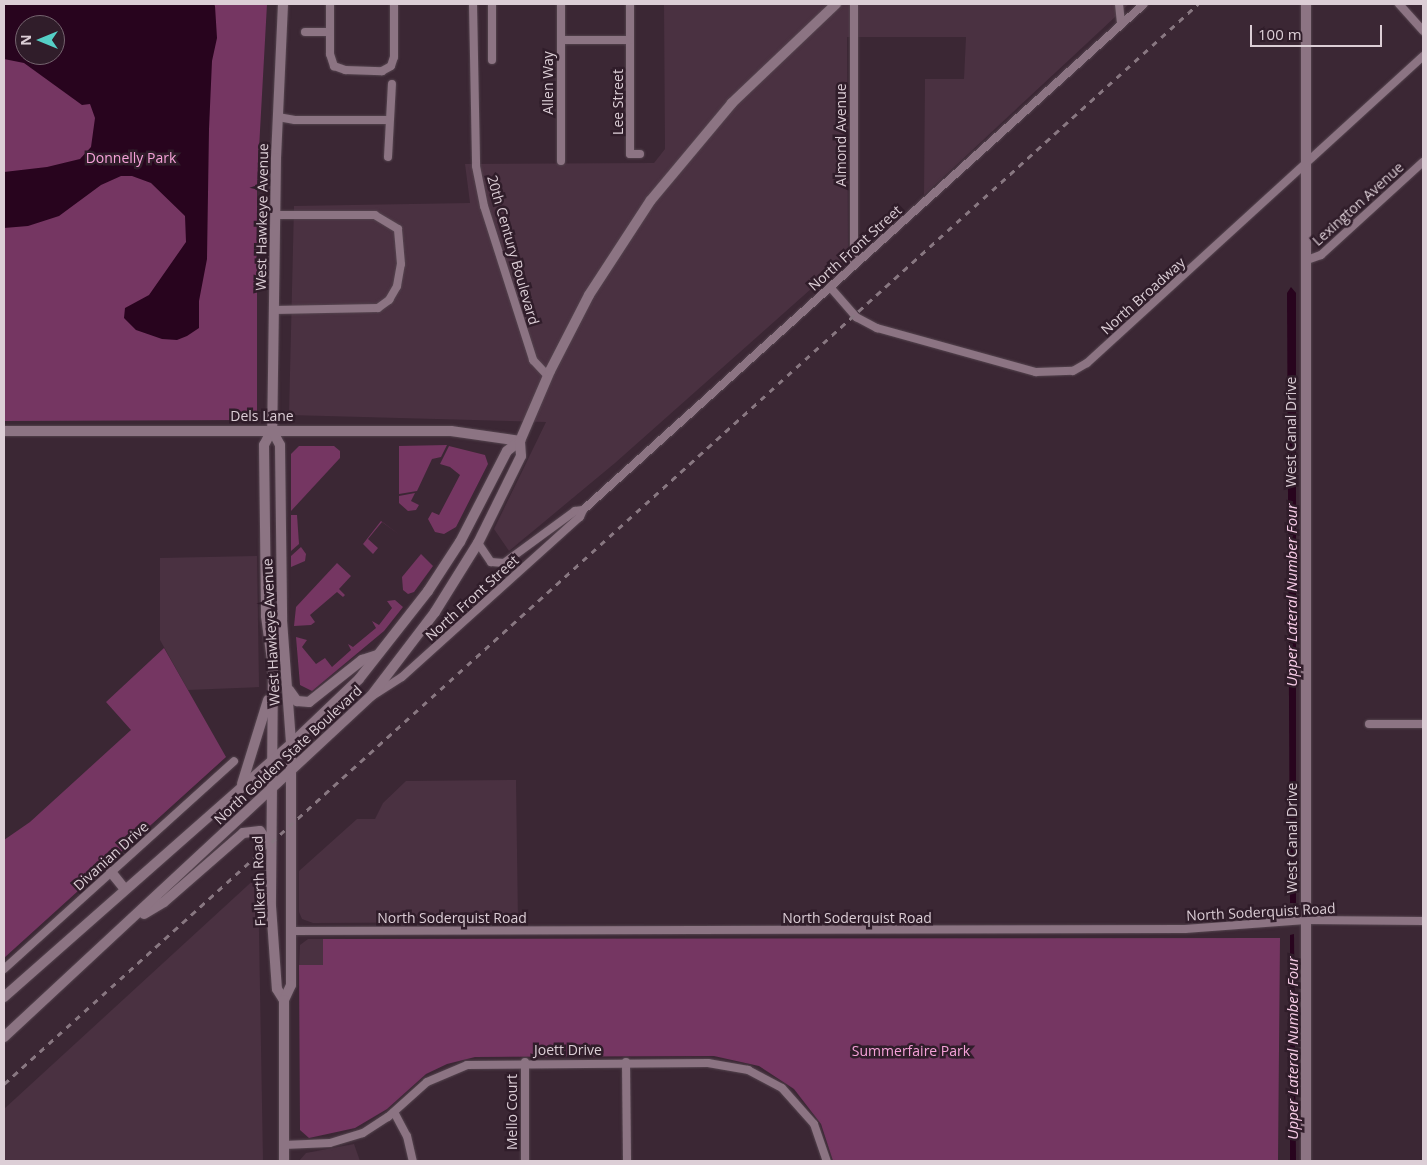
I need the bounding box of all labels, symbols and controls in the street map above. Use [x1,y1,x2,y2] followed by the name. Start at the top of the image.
[15,15,65,65] north arrow
[1252,15,1384,47] scale bar
[1258,24,1302,44] text: 100 m
[16,34,35,46] text: N
[540,51,556,115] street label: Allen Way
[610,69,626,135] street label: Lee Street
[833,83,849,187] street label: Almond Avenue
[252,143,272,291] street label: West Hawkeye Avenue
[86,150,176,166] park label: Donnelly Park
[1309,159,1407,249] street label: Lexington Avenue
[484,173,542,327] street label: 20th Century Boulevard
[805,202,905,294] street label: North Front Street
[1098,254,1188,338] street label: North Broadway
[1283,377,1299,487] street label: West Canal Drive
[230,408,294,424] street label: Dels Lane
[1283,503,1301,687] water label: Upper Lateral Number Four
[422,552,522,644] street label: North Front Street
[259,558,283,706] street label: West Hawkeye Avenue
[211,682,365,828] street label: North Golden State Boulevard
[1284,783,1300,893] street label: West Canal Drive
[70,818,152,894] street label: Divanian Drive
[249,835,269,927] street label: Fulkerth Road
[1186,900,1336,924] street label: North Soderquist Road
[377,910,527,926] street label: North Soderquist Road
[782,910,932,926] street label: North Soderquist Road
[1284,956,1302,1140] water label: Upper Lateral Number Four
[534,1042,602,1058] street label: Joett Drive
[852,1043,970,1059] park label: Summerfaire Park
[504,1074,520,1150] street label: Mello Court

